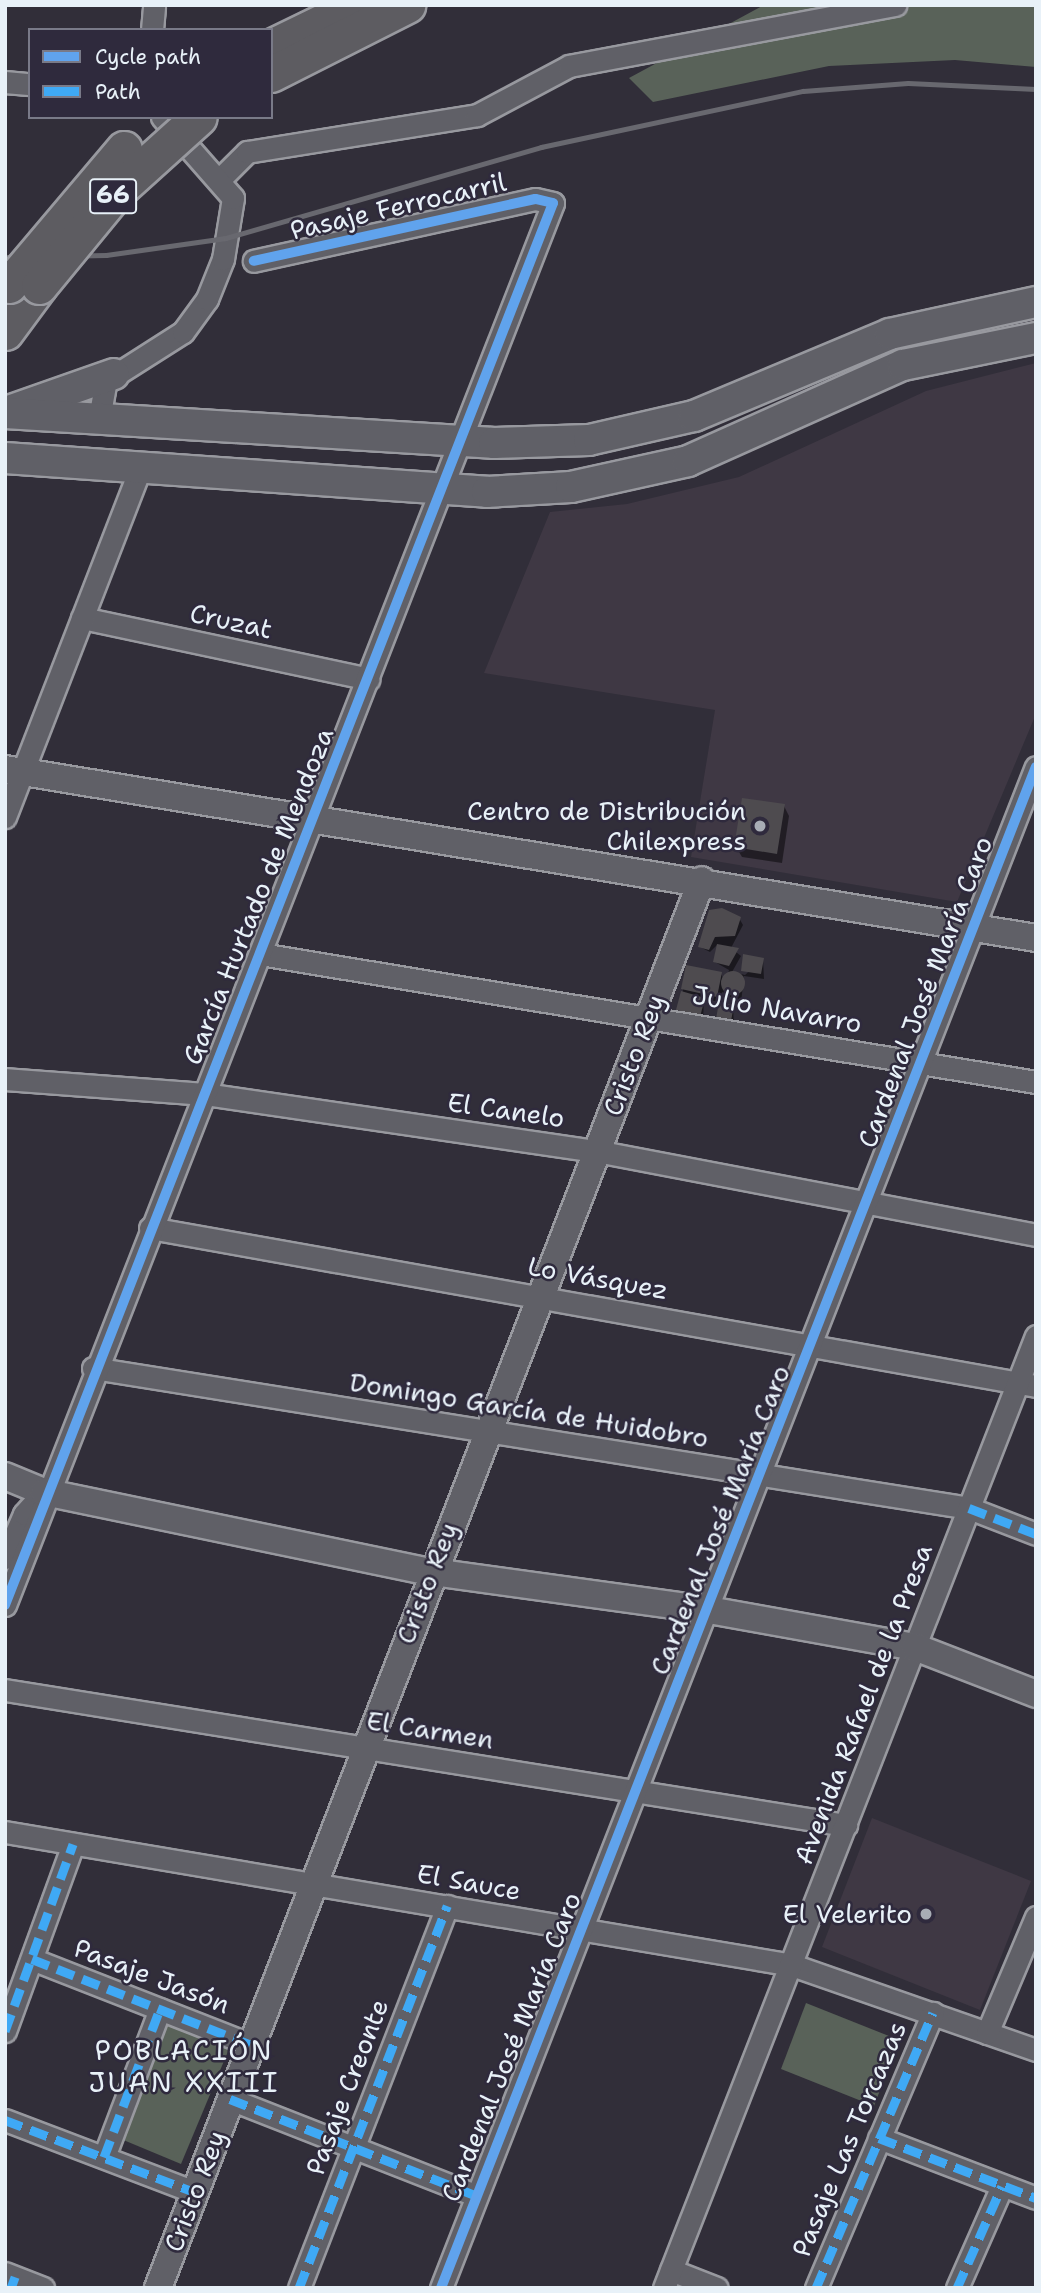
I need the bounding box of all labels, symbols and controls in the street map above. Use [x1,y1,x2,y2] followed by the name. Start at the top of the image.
[28,28,273,119] legend
[95,43,201,71] text: Cycle path
[95,78,141,106] text: Path
[287,166,509,246] street label: Pasaje Ferrocarril
[88,176,138,216] road number: 66
[187,597,275,645] street label: Cruzat
[176,723,340,1069] street label: García Hurtado de Mendoza
[467,795,746,856] place label: Centro de Distribución Chilexpress
[752,818,768,834] marker: Centro de Distribución Chilexpress
[851,832,999,1152] street label: Cardenal José María Caro
[690,979,864,1039] street label: Julio Navarro
[597,990,671,1120] street label: Cristo Rey
[445,1086,567,1134] street label: El Canelo
[525,1250,671,1306] street label: Lo Vásquez
[644,1361,796,1679] street label: Cardenal José María Caro
[347,1366,711,1454] street label: Domingo García de Huidobro
[390,1518,464,1648] street label: Cristo Rey
[787,1539,939,1869] street label: Avenida Rafael de la Presa
[364,1705,496,1755] street label: El Carmen
[415,1858,523,1906] street label: El Sauce
[435,1888,587,2206] street label: Cardenal José María Caro
[783,1898,912,1930] place label: El Velerito
[918,1906,934,1922] marker: El Velerito
[70,1932,234,2020] street label: Pasaje Jasón
[299,1995,395,2179] street label: Pasaje Creonte
[785,2017,913,2261] street label: Pasaje Las Torcazas
[90,2033,278,2099] district label: POBLACIÓN JUAN XXIII
[158,2126,232,2256] street label: Cristo Rey

